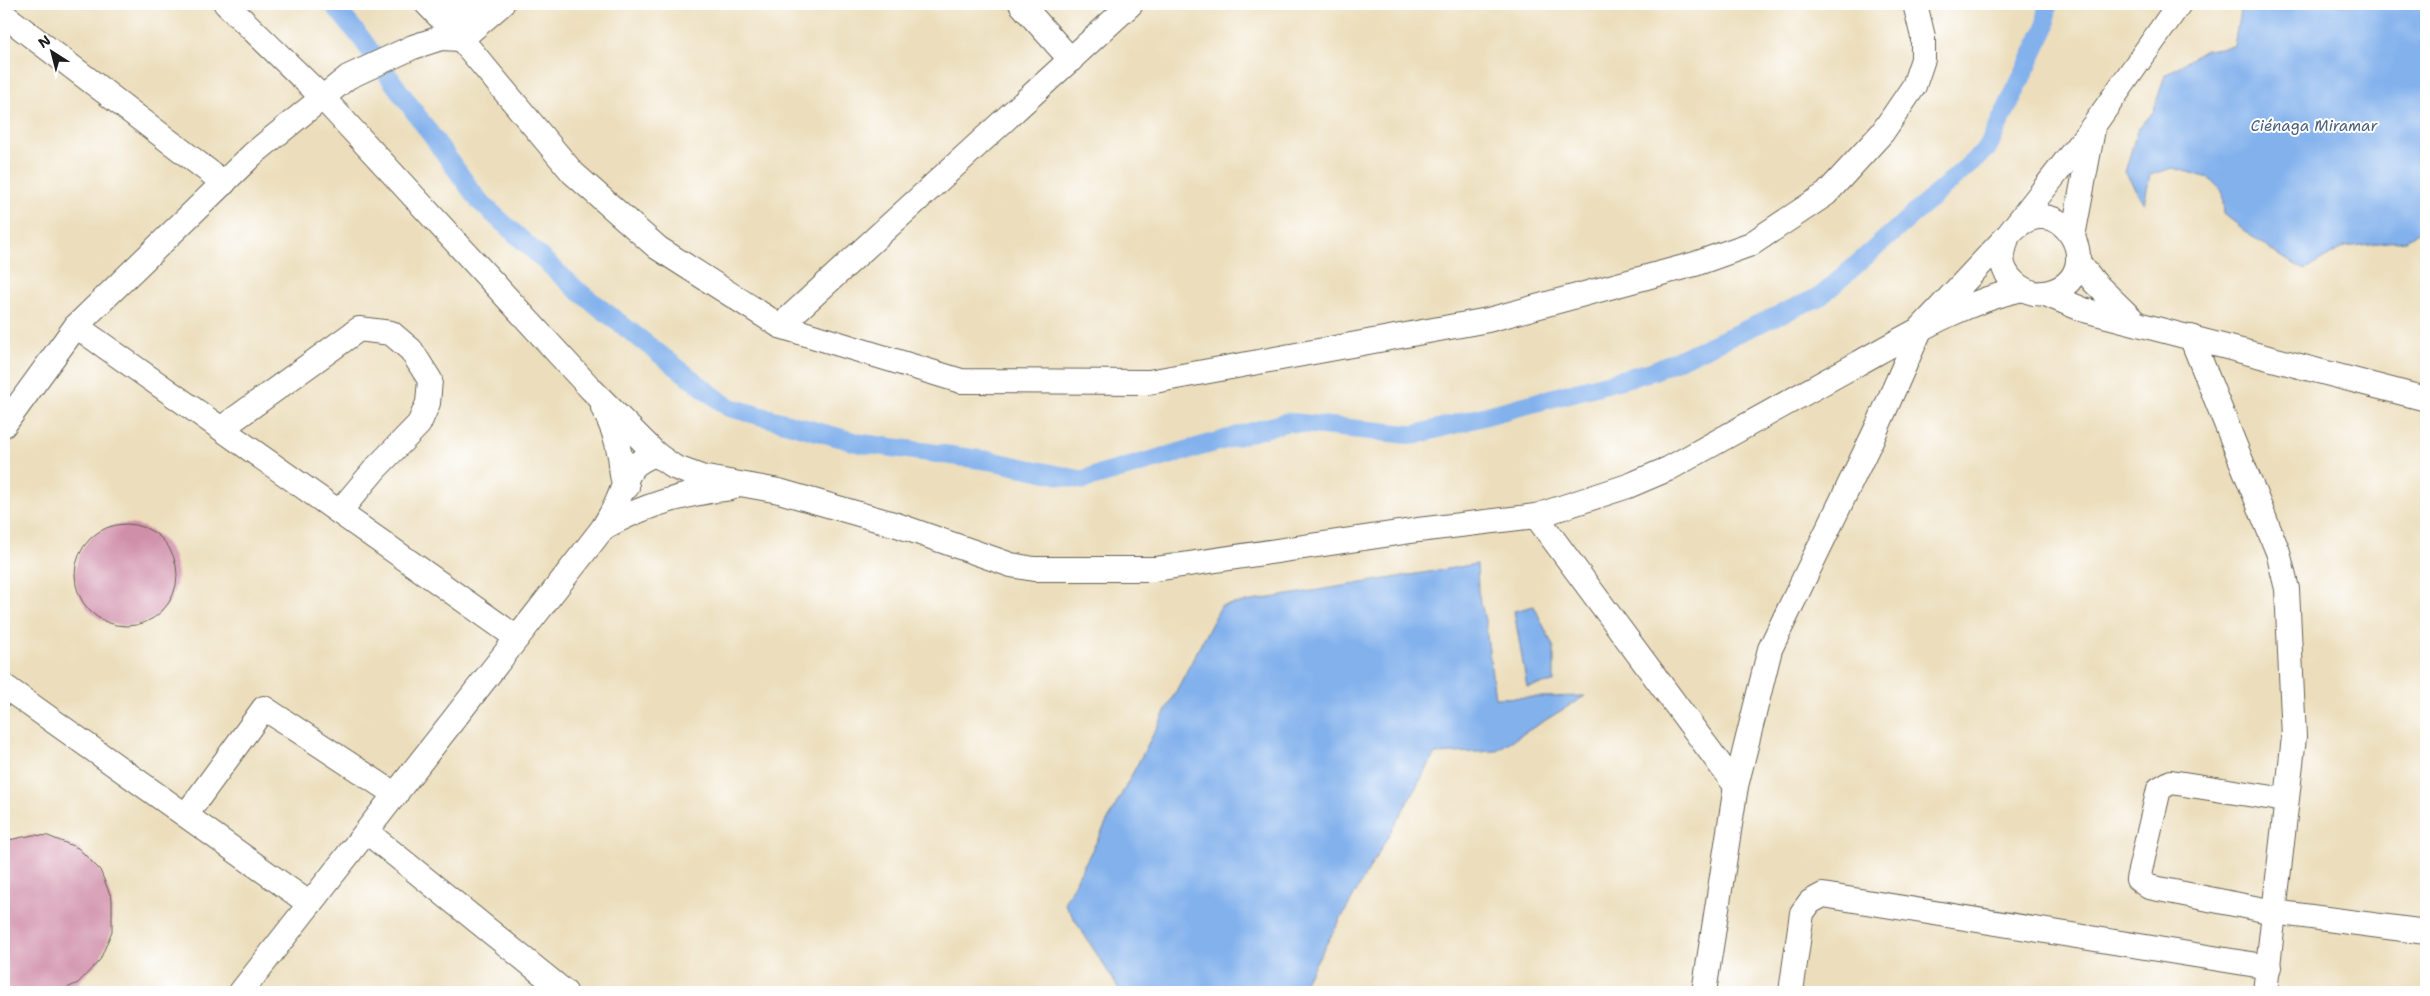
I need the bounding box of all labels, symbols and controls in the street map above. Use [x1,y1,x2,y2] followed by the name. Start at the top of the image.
[28,28,78,78] north arrow
[35,31,54,52] text: N
[2250,116,2378,136] water label: Ciénaga Miramar

